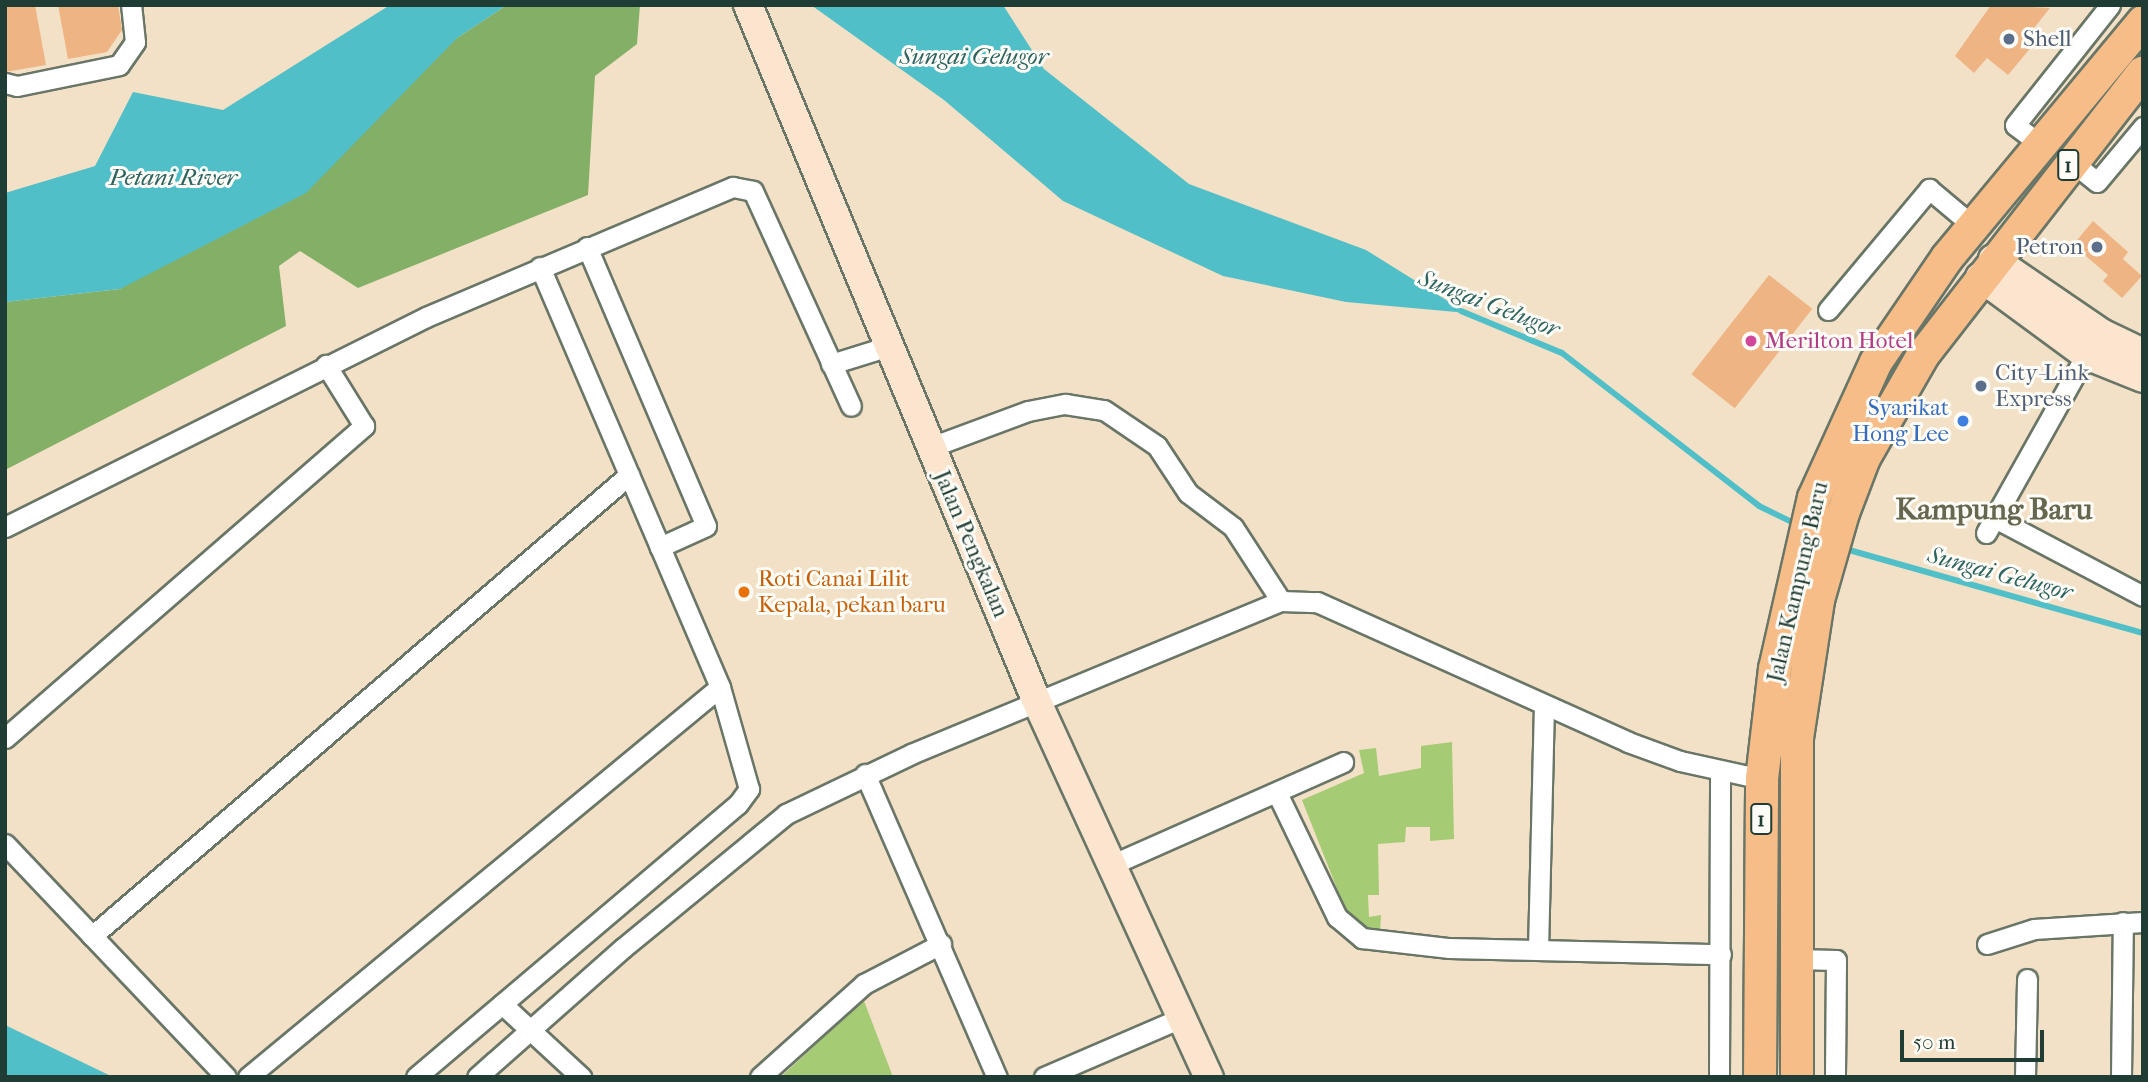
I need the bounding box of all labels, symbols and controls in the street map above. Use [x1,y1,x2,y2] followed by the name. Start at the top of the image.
[2023,25,2072,53] place label: Shell
[2001,31,2017,47] marker: Shell
[900,43,1048,71] water label: Sungai Gelugor
[2056,148,2080,182] road number: 1
[109,164,237,192] water label: Petani River
[2016,233,2083,261] place label: Petron
[2089,239,2105,255] marker: Petron
[1414,264,1564,344] water label: Sungai Gelugor
[1765,327,1913,355] place label: Merilton Hotel
[1743,333,1759,349] marker: Merilton Hotel
[1995,359,2089,413] place label: City-Link Express
[1973,378,1989,394] marker: City-Link Express
[1852,394,1949,448] place label: Syarikat Hong Lee
[1955,413,1971,429] marker: Syarikat Hong Lee
[928,466,1014,622] street label: Jalan Pengkalan
[1761,479,1835,685] street label: Jalan Kampung Baru
[1895,492,2093,528] district label: Kampung Baru
[1924,541,2076,607] water label: Sungai Gelugor
[758,565,946,619] place label: Roti Canai Lilit Kepala, pekan baru
[736,584,752,600] marker: Roti Canai Lilit Kepala, pekan baru
[1749,802,1773,836] road number: 1
[1903,1016,2046,1060] scale bar
[1913,1030,1956,1054] text: 50 m

